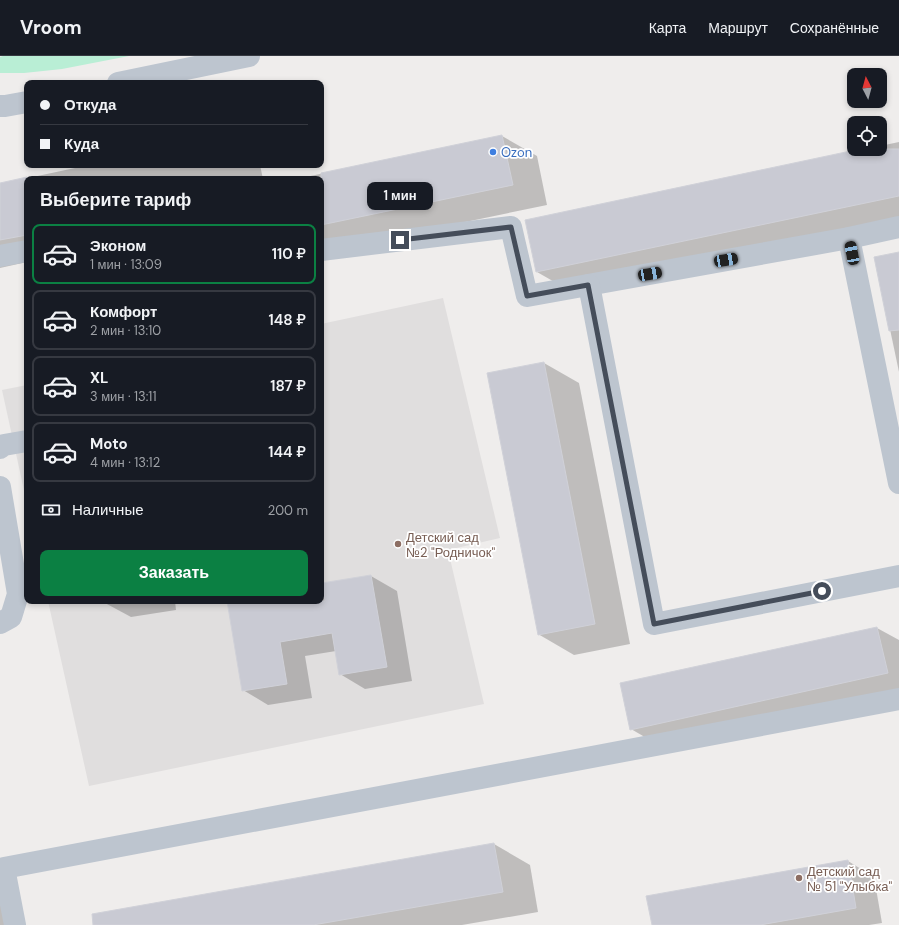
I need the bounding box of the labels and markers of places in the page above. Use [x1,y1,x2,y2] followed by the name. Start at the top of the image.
[501,144,532,161] place label: Ozon
[488,147,498,157] marker: Ozon
[406,529,495,561] place label: Детский сад №2 "Родничок"
[393,539,403,549] marker: Детский сад №2 "Родничок"
[807,863,893,895] place label: Детский сад № 51 "Улыбка"
[794,873,804,883] marker: Детский сад № 51 "Улыбка"

